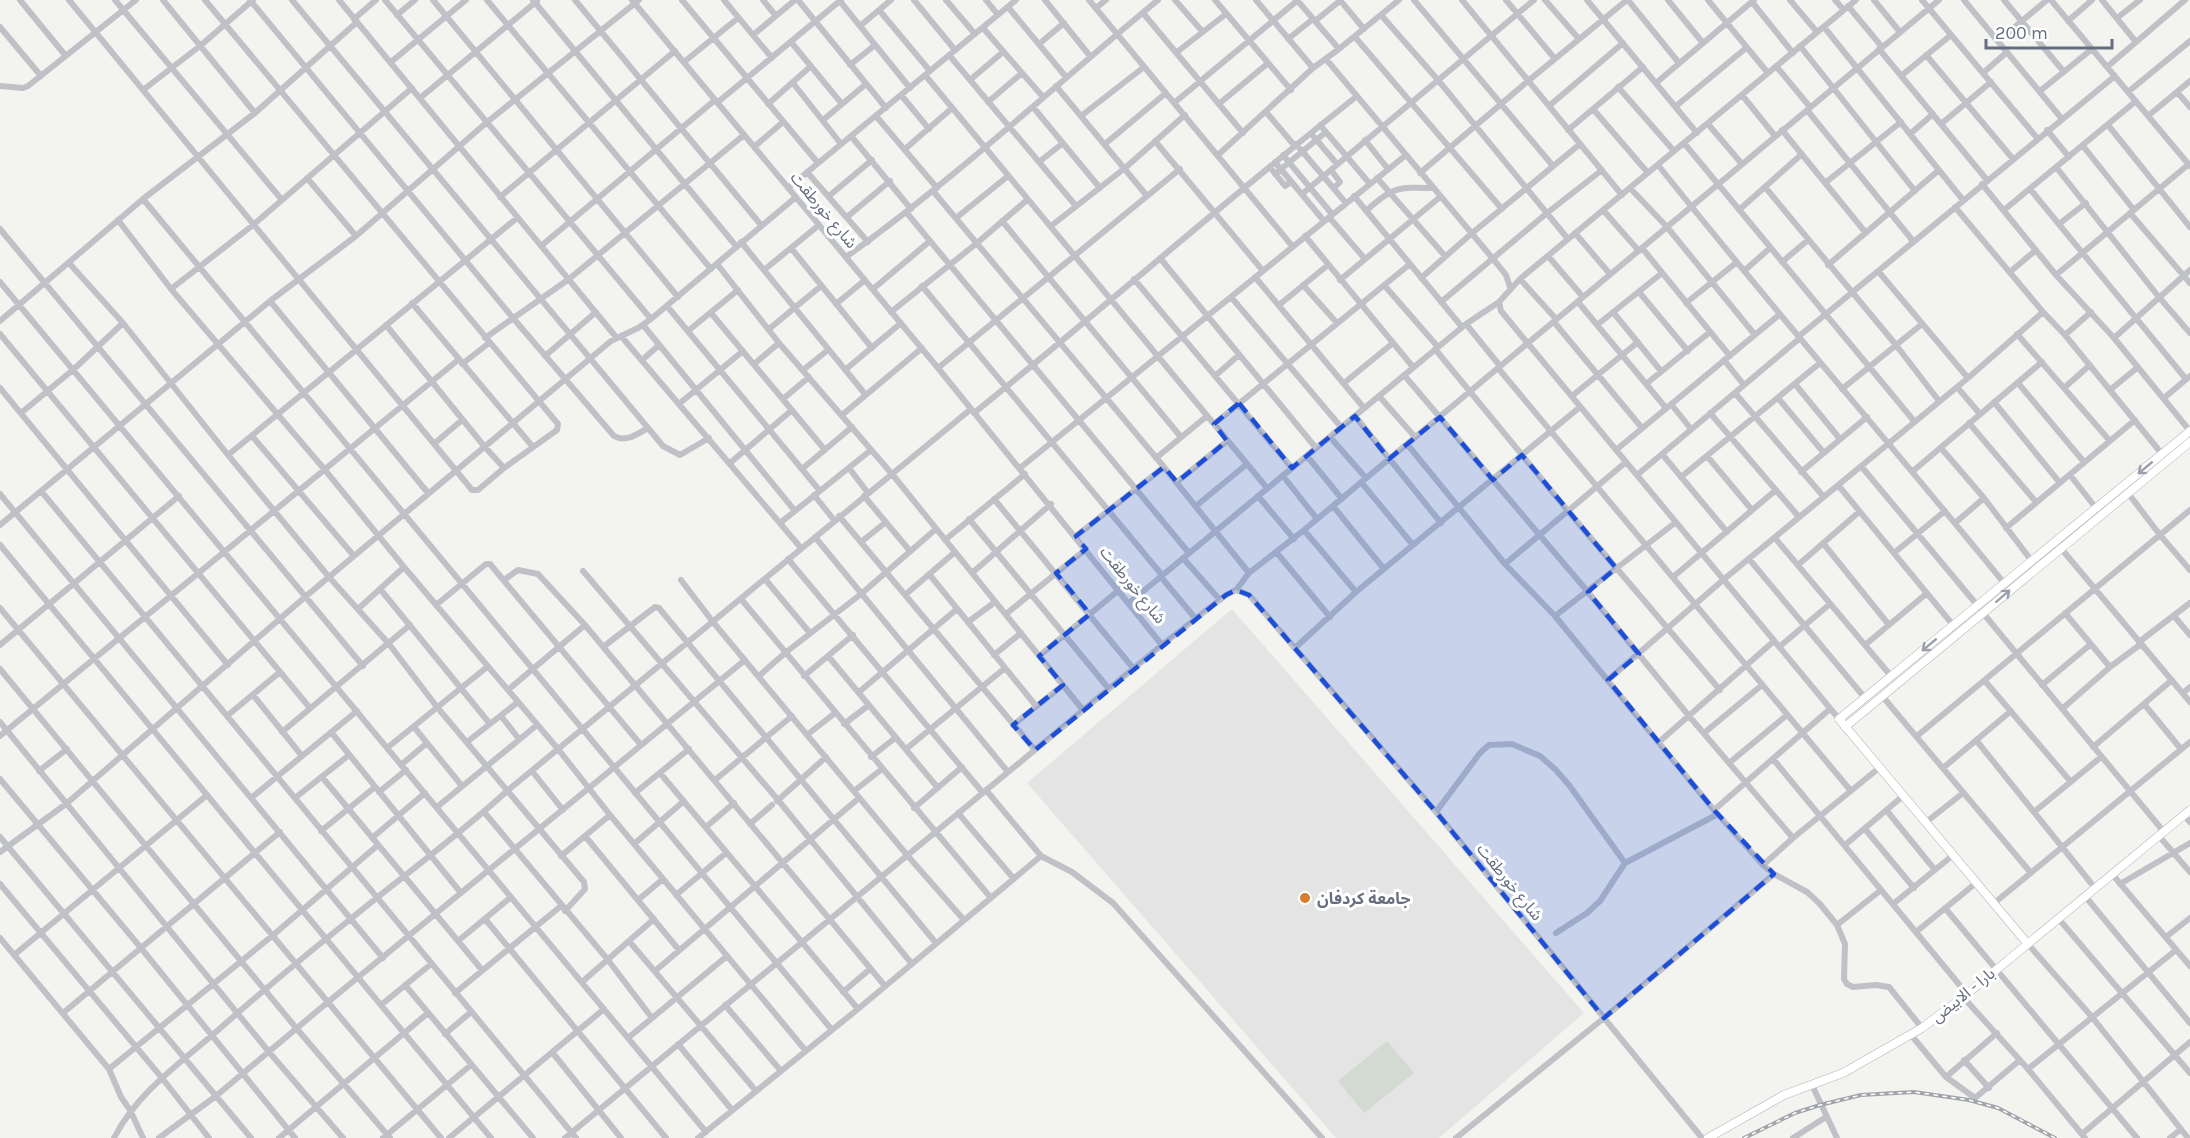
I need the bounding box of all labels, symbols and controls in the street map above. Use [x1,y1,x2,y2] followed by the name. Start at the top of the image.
[1986,12,2112,50] scale bar
[1995,22,2048,44] text: 200 m
[784,168,861,254] street label: شارع خورطقت
[2137,461,2153,474] one-way arrow
[1094,543,1170,629] street label: شارع خورطقت
[1995,589,2010,603] one-way arrow
[1921,638,1937,651] one-way arrow
[1471,840,1547,926] street label: شارع خورطقت
[1317,889,1411,908] place label: جامعة كردفان
[1298,891,1312,905] marker: جامعة كردفان
[1927,964,1999,1026] street label: بارا - الابيض

